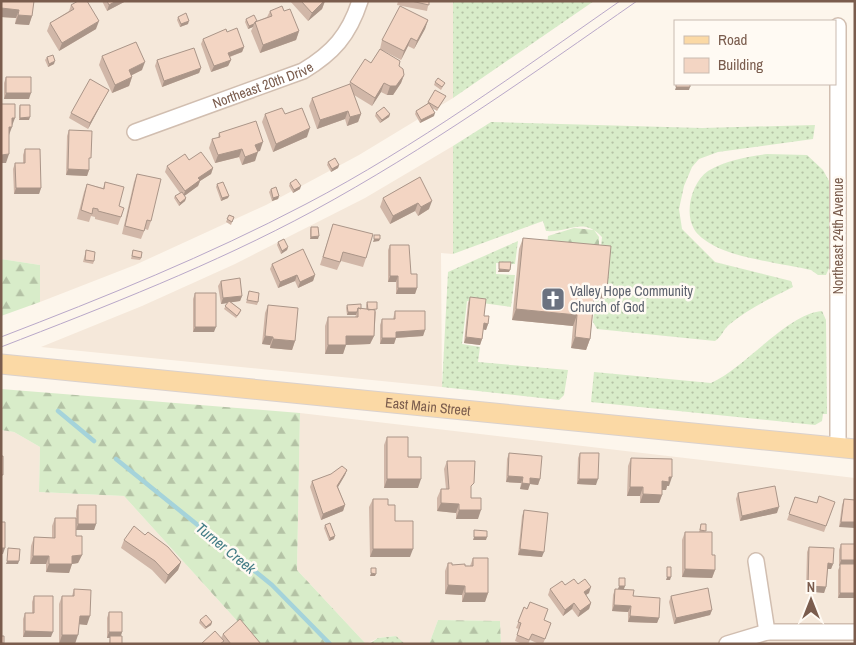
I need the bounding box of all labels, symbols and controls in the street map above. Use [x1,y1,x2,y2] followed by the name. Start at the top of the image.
[674,20,836,85] legend
[718,29,747,50] text: Road
[718,54,763,75] text: Building
[210,58,317,112] street label: Northeast 20th Drive
[829,178,847,294] street label: Northeast 24th Avenue
[570,282,693,316] place label: Valley Hope Community Church of God
[540,286,566,312] church icon: Valley Hope Community Church of God
[384,393,471,420] street label: East Main Street
[192,517,261,579] water label: Turner Creek
[786,575,836,625] north arrow
[807,578,815,596] text: N

